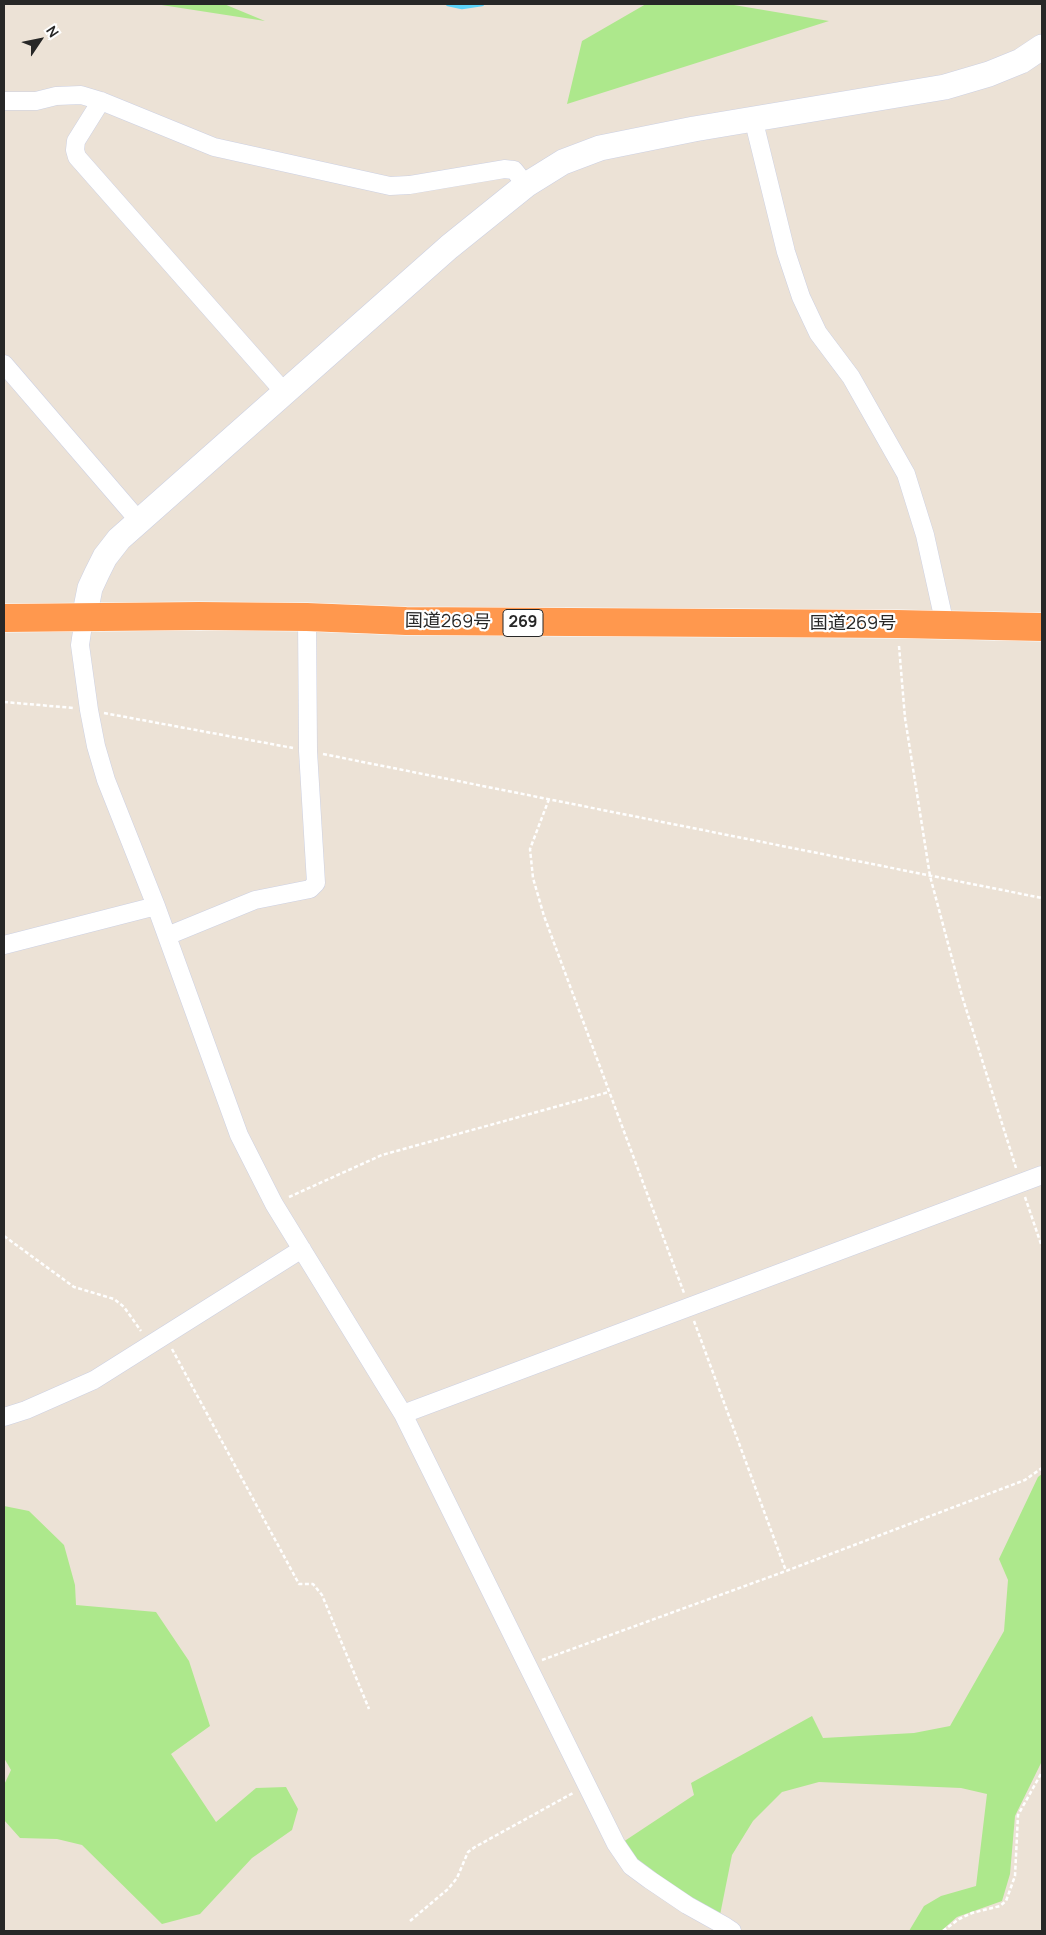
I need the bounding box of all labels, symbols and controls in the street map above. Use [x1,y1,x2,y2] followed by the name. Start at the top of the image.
[15,15,65,65] north arrow
[42,22,64,41] text: N
[405,610,491,634] street label: 国道269号
[503,610,543,636] road number: 269
[810,613,896,635] street label: 国道269号

